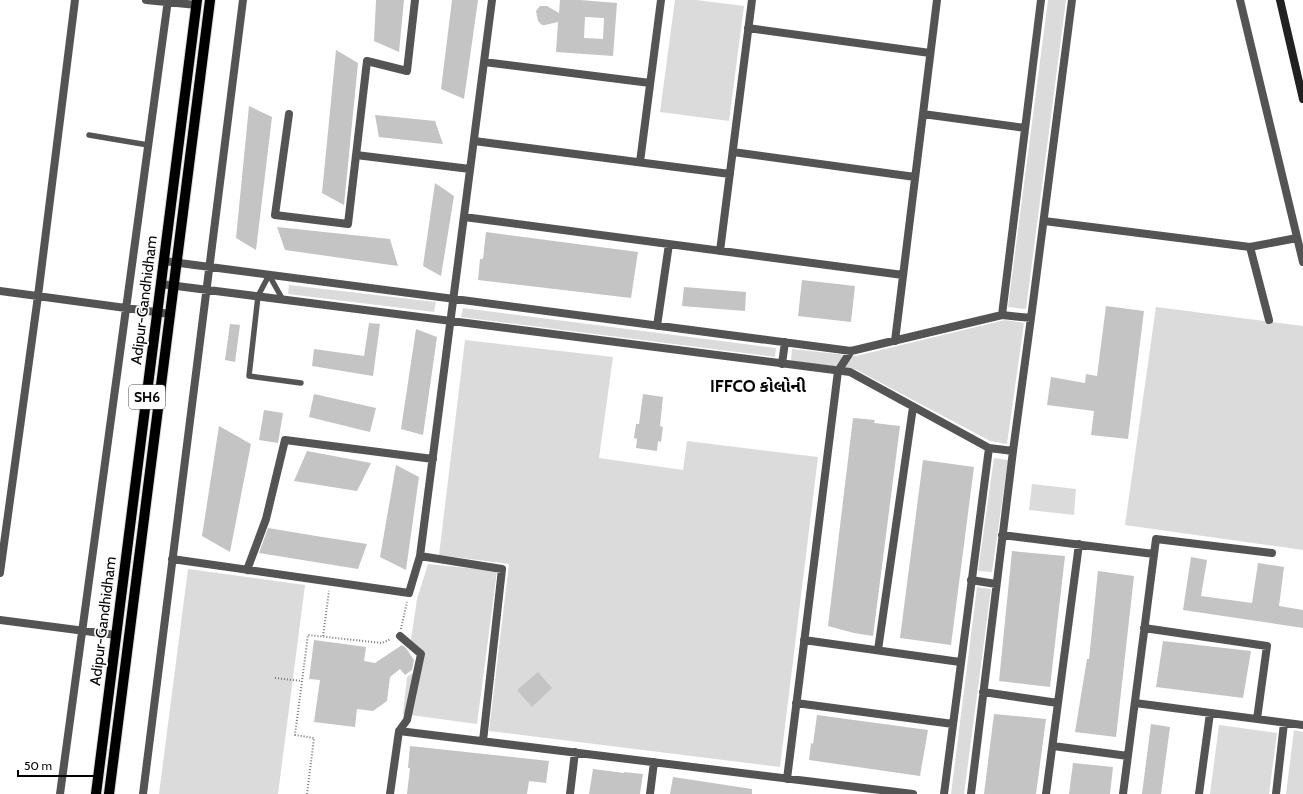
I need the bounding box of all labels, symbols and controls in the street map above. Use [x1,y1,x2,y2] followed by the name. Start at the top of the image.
[127,235,161,365] street label: Adipur-Gandhidham
[710,376,806,396] district label: IFFCO કોલોની
[129,385,165,409] road number: SH6
[86,556,120,686] street label: Adipur-Gandhidham
[18,752,96,778] scale bar
[24,758,52,773] text: 50 m

